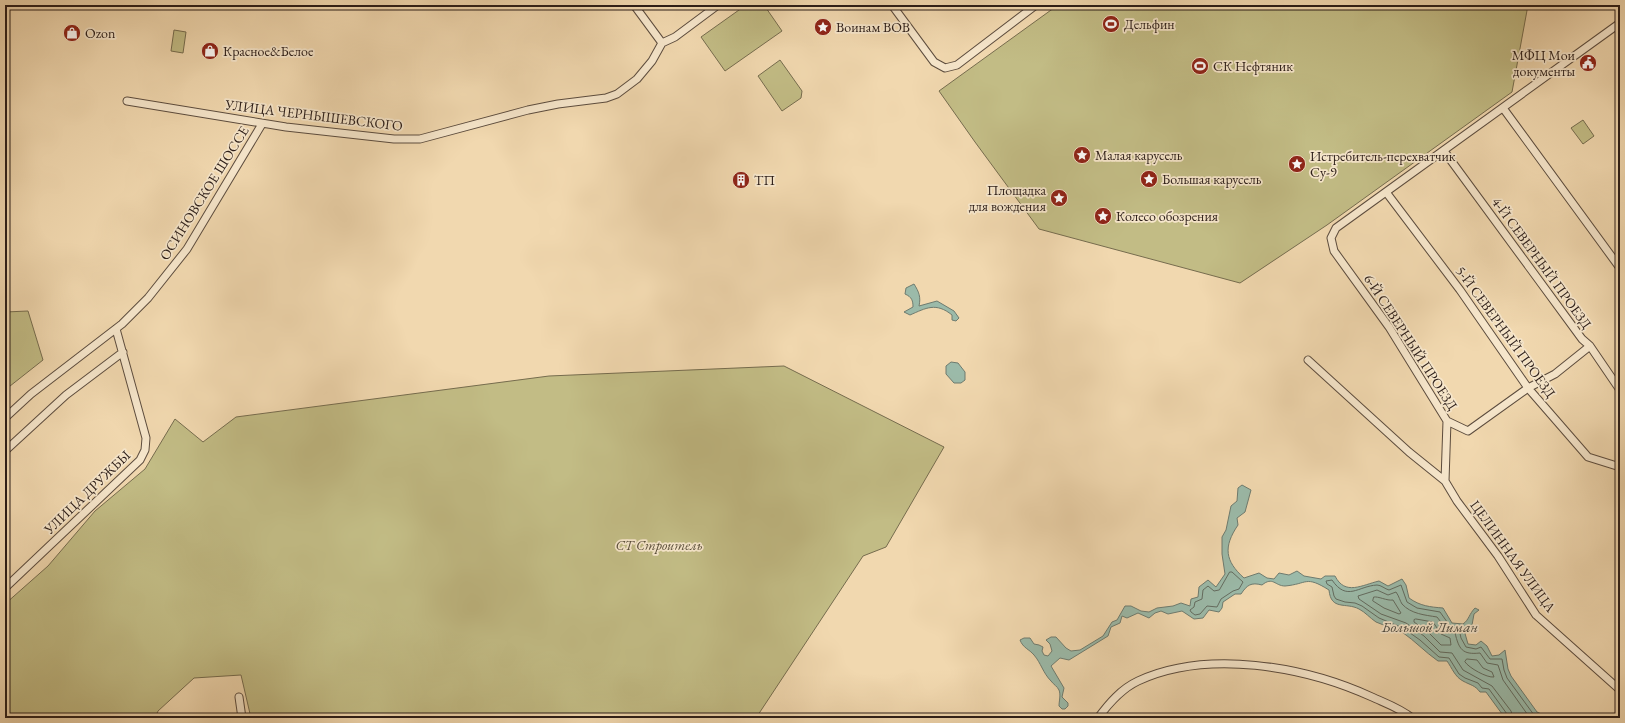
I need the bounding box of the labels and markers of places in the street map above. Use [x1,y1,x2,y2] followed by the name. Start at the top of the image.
[1101,14,1121,34] sports icon: Дельфин
[1124,15,1175,33] place label: Дельфин
[813,17,833,37] place icon: Воинам ВОВ
[836,18,910,36] place label: Воинам ВОВ
[62,23,82,43] shop icon: Ozon
[85,24,116,42] place label: Ozon
[200,41,220,61] shop icon: Красное&Белое
[223,42,314,60] place label: Красное&Белое
[1512,46,1576,80] place label: МФЦ Мои документы
[1578,53,1598,73] public building icon: МФЦ Мои документы
[1190,56,1210,76] sports icon: СК Нефтяник
[1213,57,1293,75] place label: СК Нефтяник
[1072,145,1092,165] place icon: Малая карусель
[1095,146,1183,164] place label: Малая карусель
[1310,147,1456,181] place label: Истребитель-перехватчик Су-9
[1287,154,1307,174] place icon: Истребитель-перехватчик Су-9
[1139,169,1159,189] place icon: Большая карусель
[731,170,751,190] building icon: ТП
[1162,170,1262,188] place label: Большая карусель
[754,171,775,189] place label: ТП
[969,181,1046,215] place label: Площадка для вождения
[1049,188,1069,208] place icon: Площадка для вождения
[1093,206,1113,226] place icon: Колесо обозрения
[1116,207,1218,225] place label: Колесо обозрения

